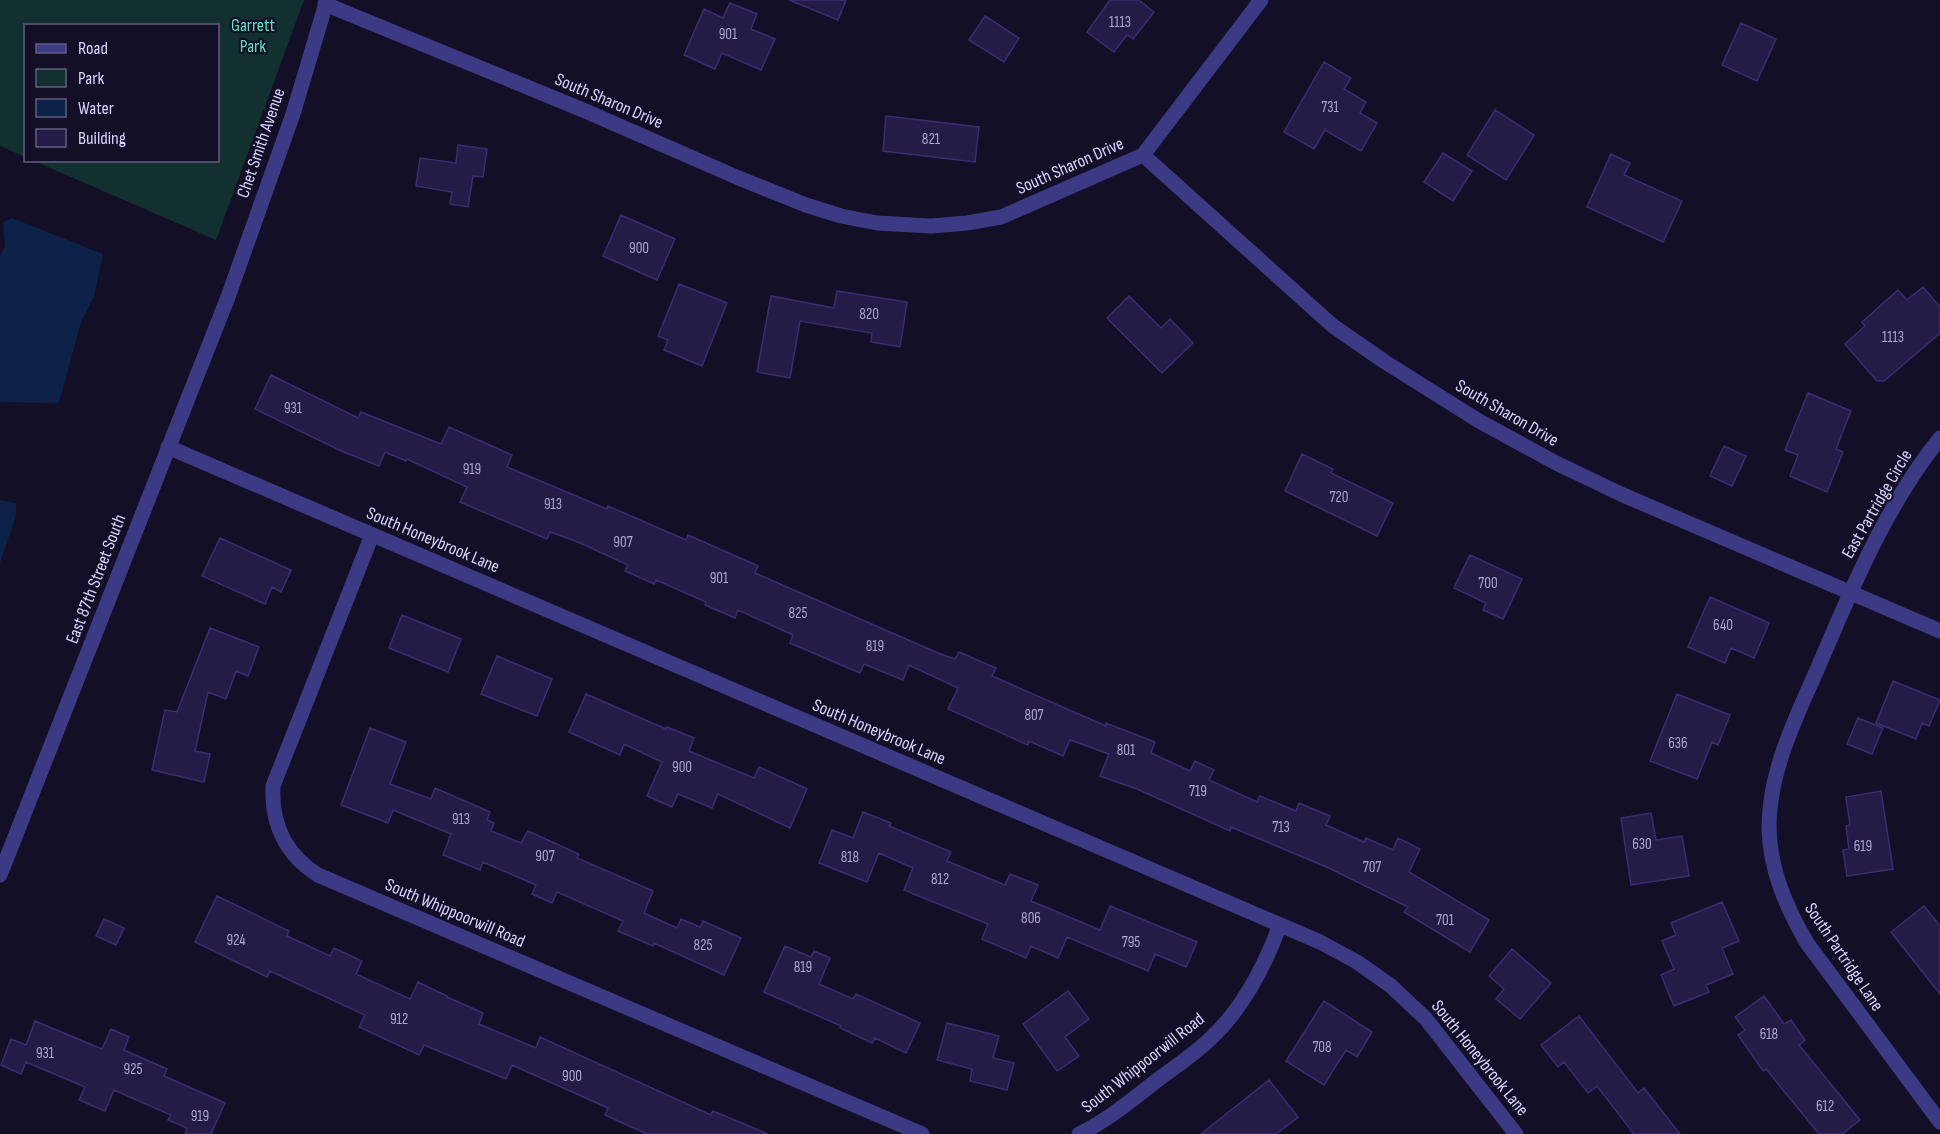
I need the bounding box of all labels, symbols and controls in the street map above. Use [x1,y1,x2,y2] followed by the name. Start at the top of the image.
[1109,13,1131,32] house number: 1113
[231,15,276,57] park label: Garrett Park
[24,24,219,162] legend
[719,25,738,44] house number: 901
[78,38,108,59] text: Road
[78,68,104,89] text: Park
[552,69,666,133] street label: South Sharon Drive
[232,85,290,201] street label: Chet Smith Avenue
[78,98,114,119] text: Water
[1321,98,1340,117] house number: 731
[78,128,126,149] text: Building
[922,130,941,149] house number: 821
[1013,133,1127,199] street label: South Sharon Drive
[629,239,649,258] house number: 900
[859,305,879,324] house number: 820
[1882,328,1904,347] house number: 1113
[1452,375,1562,451] street label: South Sharon Drive
[284,399,303,418] house number: 931
[1837,446,1917,562] street label: East Partridge Circle
[463,460,481,479] house number: 919
[1330,488,1348,507] house number: 720
[544,495,562,514] house number: 913
[363,502,503,578] street label: South Honeybrook Lane
[62,511,130,647] street label: East 87th Street South
[613,533,633,552] house number: 907
[710,569,729,588] house number: 901
[1478,574,1498,593] house number: 700
[789,604,807,623] house number: 825
[1713,616,1733,635] house number: 640
[866,637,884,656] house number: 819
[809,694,949,770] street label: South Honeybrook Lane
[1024,706,1044,725] house number: 807
[1668,734,1688,753] house number: 636
[1117,741,1136,760] house number: 801
[672,758,692,777] house number: 900
[1189,782,1207,801] house number: 719
[452,810,470,829] house number: 913
[1272,818,1290,837] house number: 713
[1632,835,1652,854] house number: 630
[1854,837,1872,856] house number: 619
[535,847,555,866] house number: 907
[841,848,859,867] house number: 818
[1363,858,1381,877] house number: 707
[931,870,949,889] house number: 812
[382,874,528,952] street label: South Whippoorwill Road
[1800,899,1888,1015] street label: South Partridge Lane
[1021,909,1041,928] house number: 806
[1436,911,1455,930] house number: 701
[226,931,246,950] house number: 924
[1122,933,1140,952] house number: 795
[694,936,712,955] house number: 825
[794,958,812,977] house number: 819
[1427,996,1533,1120] street label: South Honeybrook Lane
[1078,1009,1208,1117] street label: South Whippoorwill Road
[390,1010,408,1029] house number: 912
[1760,1025,1778,1044] house number: 618
[1312,1038,1332,1057] house number: 708
[36,1044,55,1063] house number: 931
[124,1060,142,1079] house number: 925
[562,1067,582,1086] house number: 900
[1816,1097,1834,1116] house number: 612
[191,1107,209,1126] house number: 919

